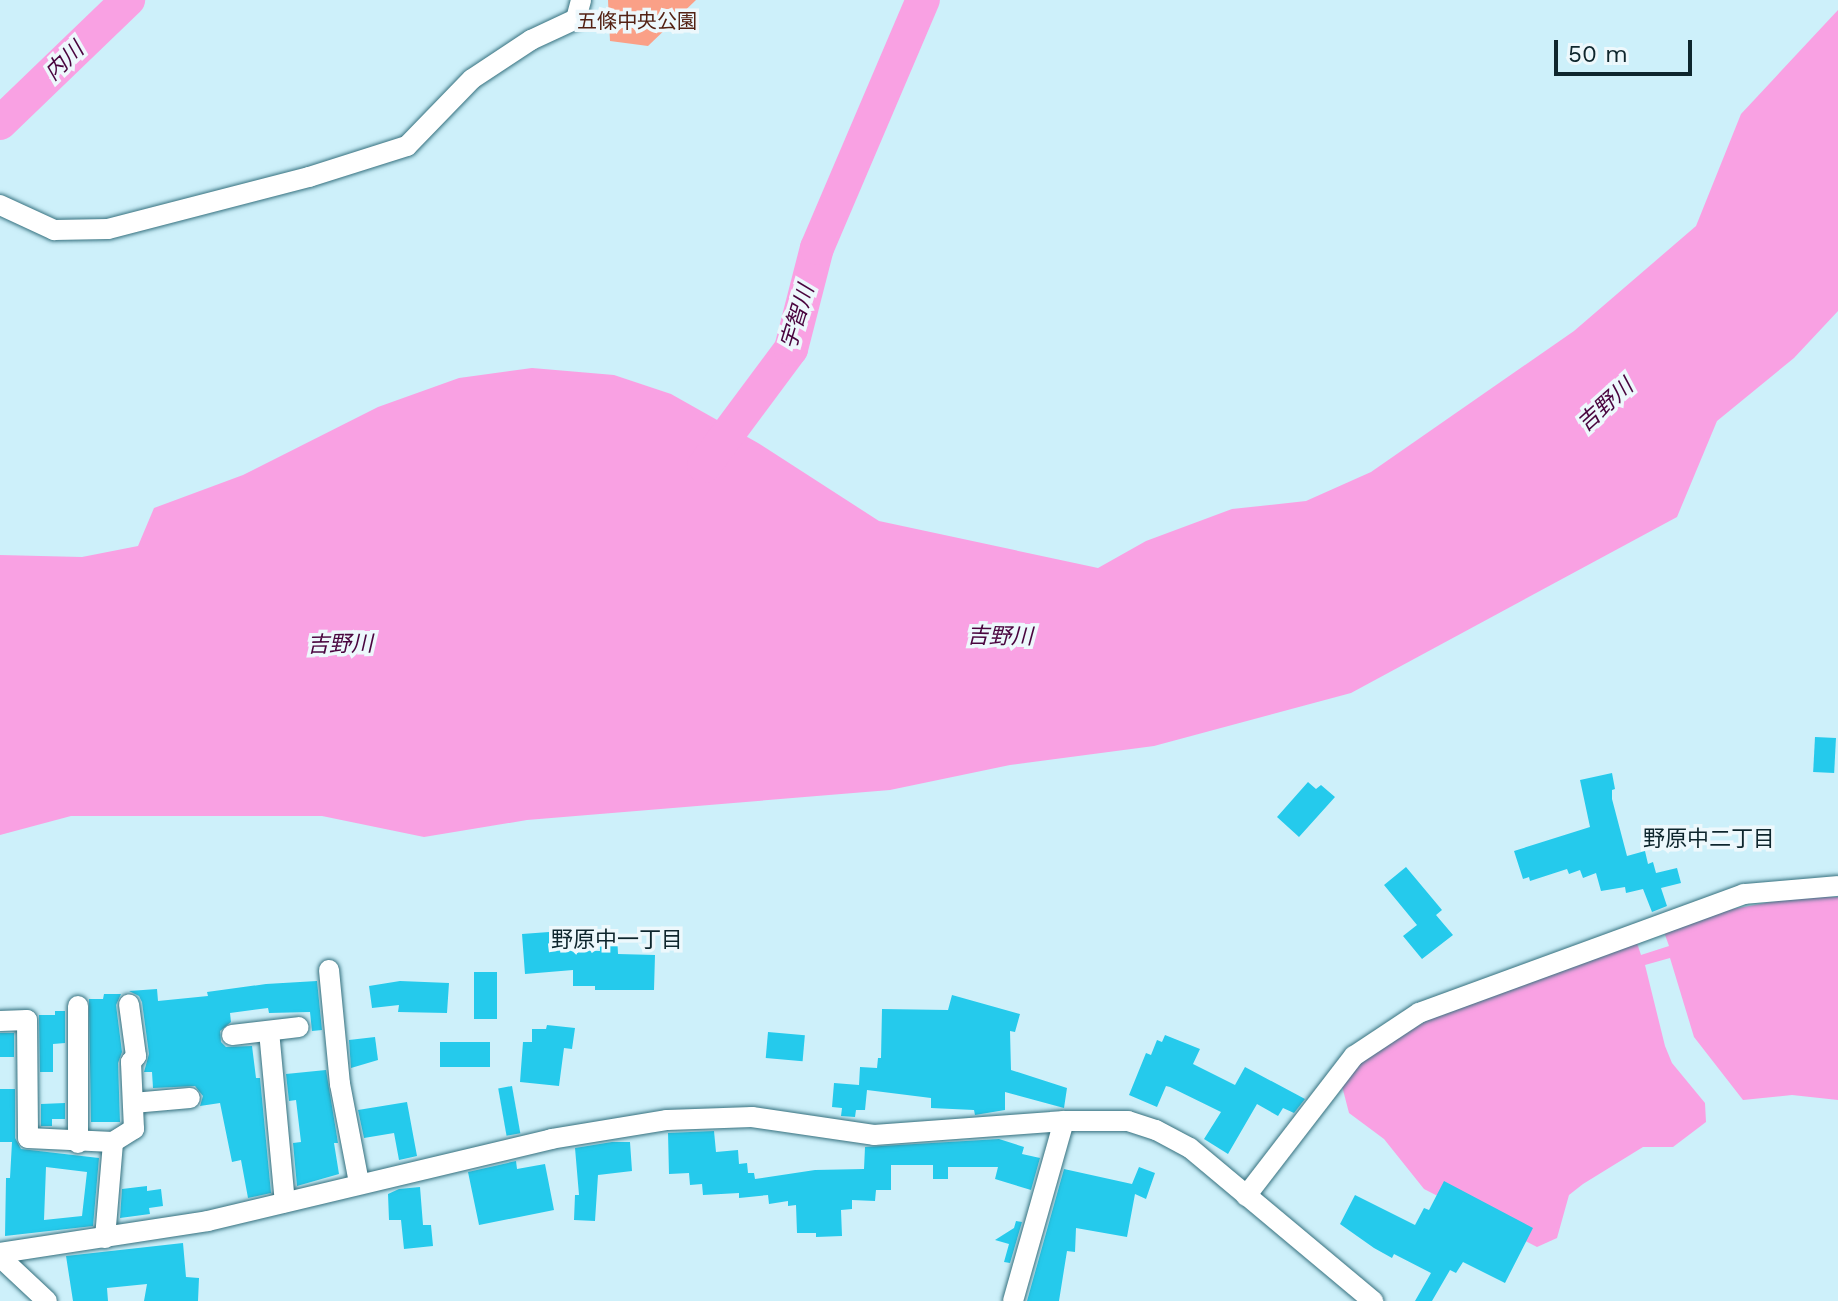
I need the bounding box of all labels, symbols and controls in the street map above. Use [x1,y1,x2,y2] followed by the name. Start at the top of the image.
[577,9,697,33] park label: 五條中央公園
[1558,24,1696,74] scale bar
[39,36,89,86] water label: 内川
[1568,40,1628,68] text: 50 m
[775,282,819,352] water label: 宇智川
[1572,373,1638,437] water label: 吉野川
[967,622,1033,650] water label: 吉野川
[307,630,373,658] water label: 吉野川
[1643,826,1775,852] district label: 野原中二丁目
[551,927,683,953] district label: 野原中一丁目

